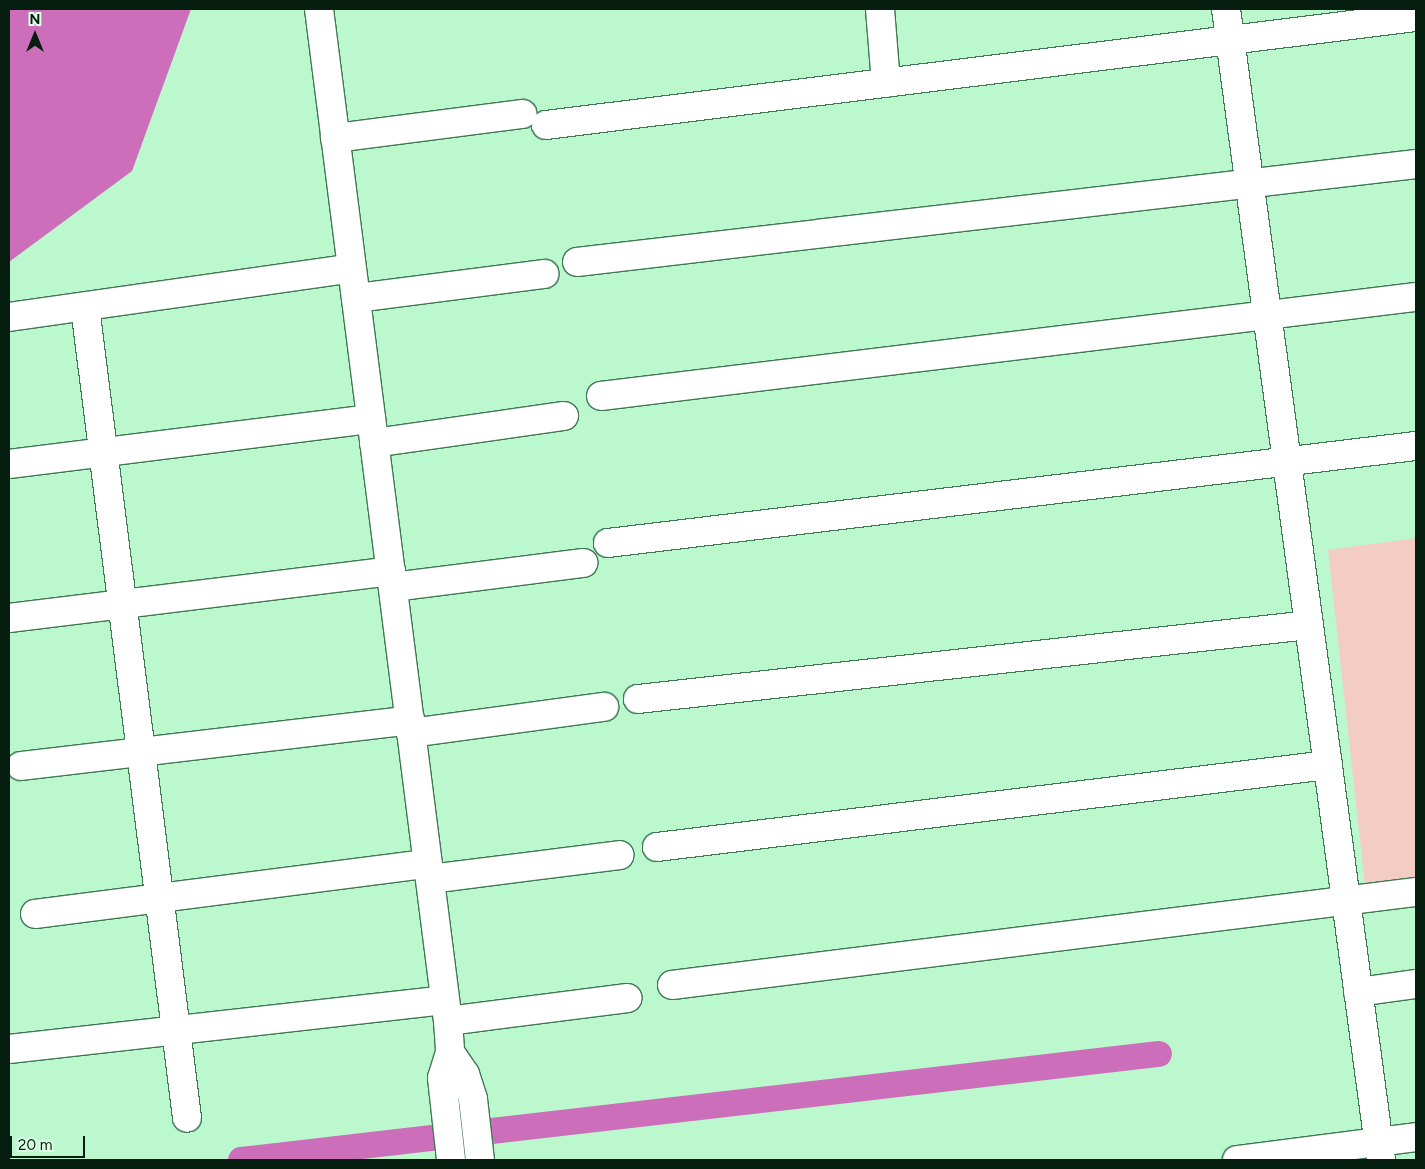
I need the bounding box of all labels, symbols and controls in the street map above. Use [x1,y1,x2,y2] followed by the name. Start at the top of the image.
[10,10,60,60] north arrow
[30,11,40,28] text: N
[12,1126,88,1158] scale bar
[18,1136,52,1154] text: 20 m

